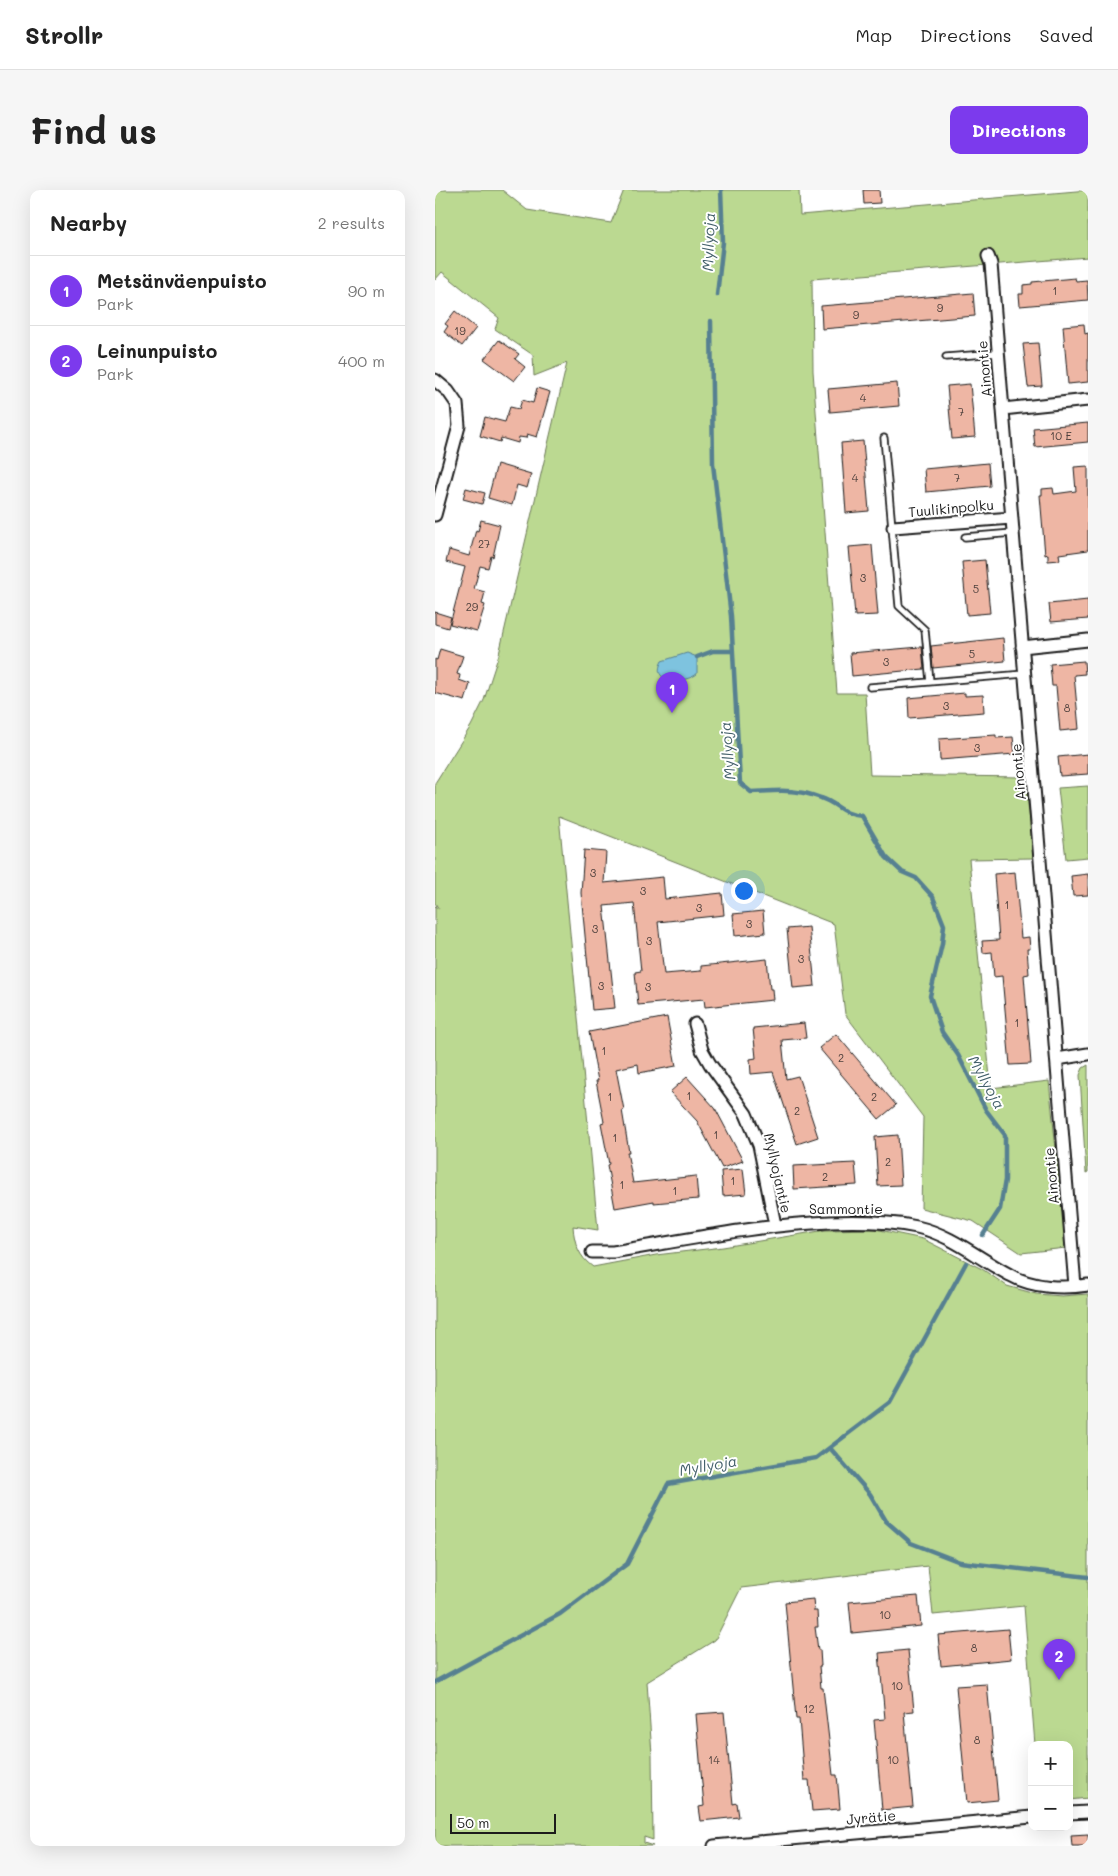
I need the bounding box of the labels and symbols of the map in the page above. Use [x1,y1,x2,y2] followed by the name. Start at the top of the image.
[697,212,719,272] water label: Myllyoja
[1053,283,1057,298] house number: 1
[937,300,944,315] house number: 9
[853,307,860,322] house number: 9
[454,323,466,338] house number: 19
[972,340,996,398] street label: Ainontie
[860,390,867,405] house number: 4
[958,404,964,419] house number: 7
[1050,428,1072,443] house number: 10 E
[852,470,859,485] house number: 4
[954,470,960,485] house number: 7
[907,495,995,521] street label: Tuulikinpolku
[478,536,490,551] house number: 27
[860,570,867,585] house number: 3
[973,581,979,596] house number: 5
[466,599,479,614] house number: 29
[969,646,975,661] house number: 5
[883,654,890,669] house number: 3
[656,672,688,713] pin: 1
[943,698,950,713] house number: 3
[1064,700,1071,715] house number: 8
[714,721,740,781] water label: Myllyoja
[974,740,981,755] house number: 3
[1006,743,1030,801] street label: Ainontie
[590,865,597,880] house number: 3
[731,878,757,904] your location
[640,883,647,898] house number: 3
[1005,897,1009,912] house number: 1
[696,900,703,915] house number: 3
[746,916,753,931] house number: 3
[592,921,599,936] house number: 3
[646,933,653,948] house number: 3
[798,951,805,966] house number: 3
[598,978,605,993] house number: 3
[645,979,652,994] house number: 3
[1015,1015,1019,1030] house number: 1
[602,1043,606,1058] house number: 1
[838,1050,844,1065] house number: 2
[964,1052,1010,1112] water label: Myllyoja
[687,1088,691,1103] house number: 1
[608,1089,612,1104] house number: 1
[871,1089,877,1104] house number: 2
[794,1103,800,1118] house number: 2
[714,1127,718,1142] house number: 1
[613,1130,617,1145] house number: 1
[760,1131,796,1215] street label: Myllyojantie
[1039,1147,1063,1205] street label: Ainontie
[885,1154,891,1169] house number: 2
[822,1169,828,1184] house number: 2
[731,1173,735,1188] house number: 1
[620,1177,624,1192] house number: 1
[673,1183,677,1198] house number: 1
[809,1199,883,1218] street label: Sammontie
[677,1450,739,1480] water label: Myllyoja
[879,1607,891,1622] house number: 10
[1043,1639,1075,1680] pin: 2
[971,1640,978,1655] house number: 8
[891,1678,903,1693] house number: 10
[803,1701,815,1716] house number: 12
[974,1732,981,1747] house number: 8
[708,1752,720,1767] house number: 14
[887,1752,899,1767] house number: 10
[845,1805,897,1829] street label: Jyrätie
[450,1811,556,1834] scale bar

